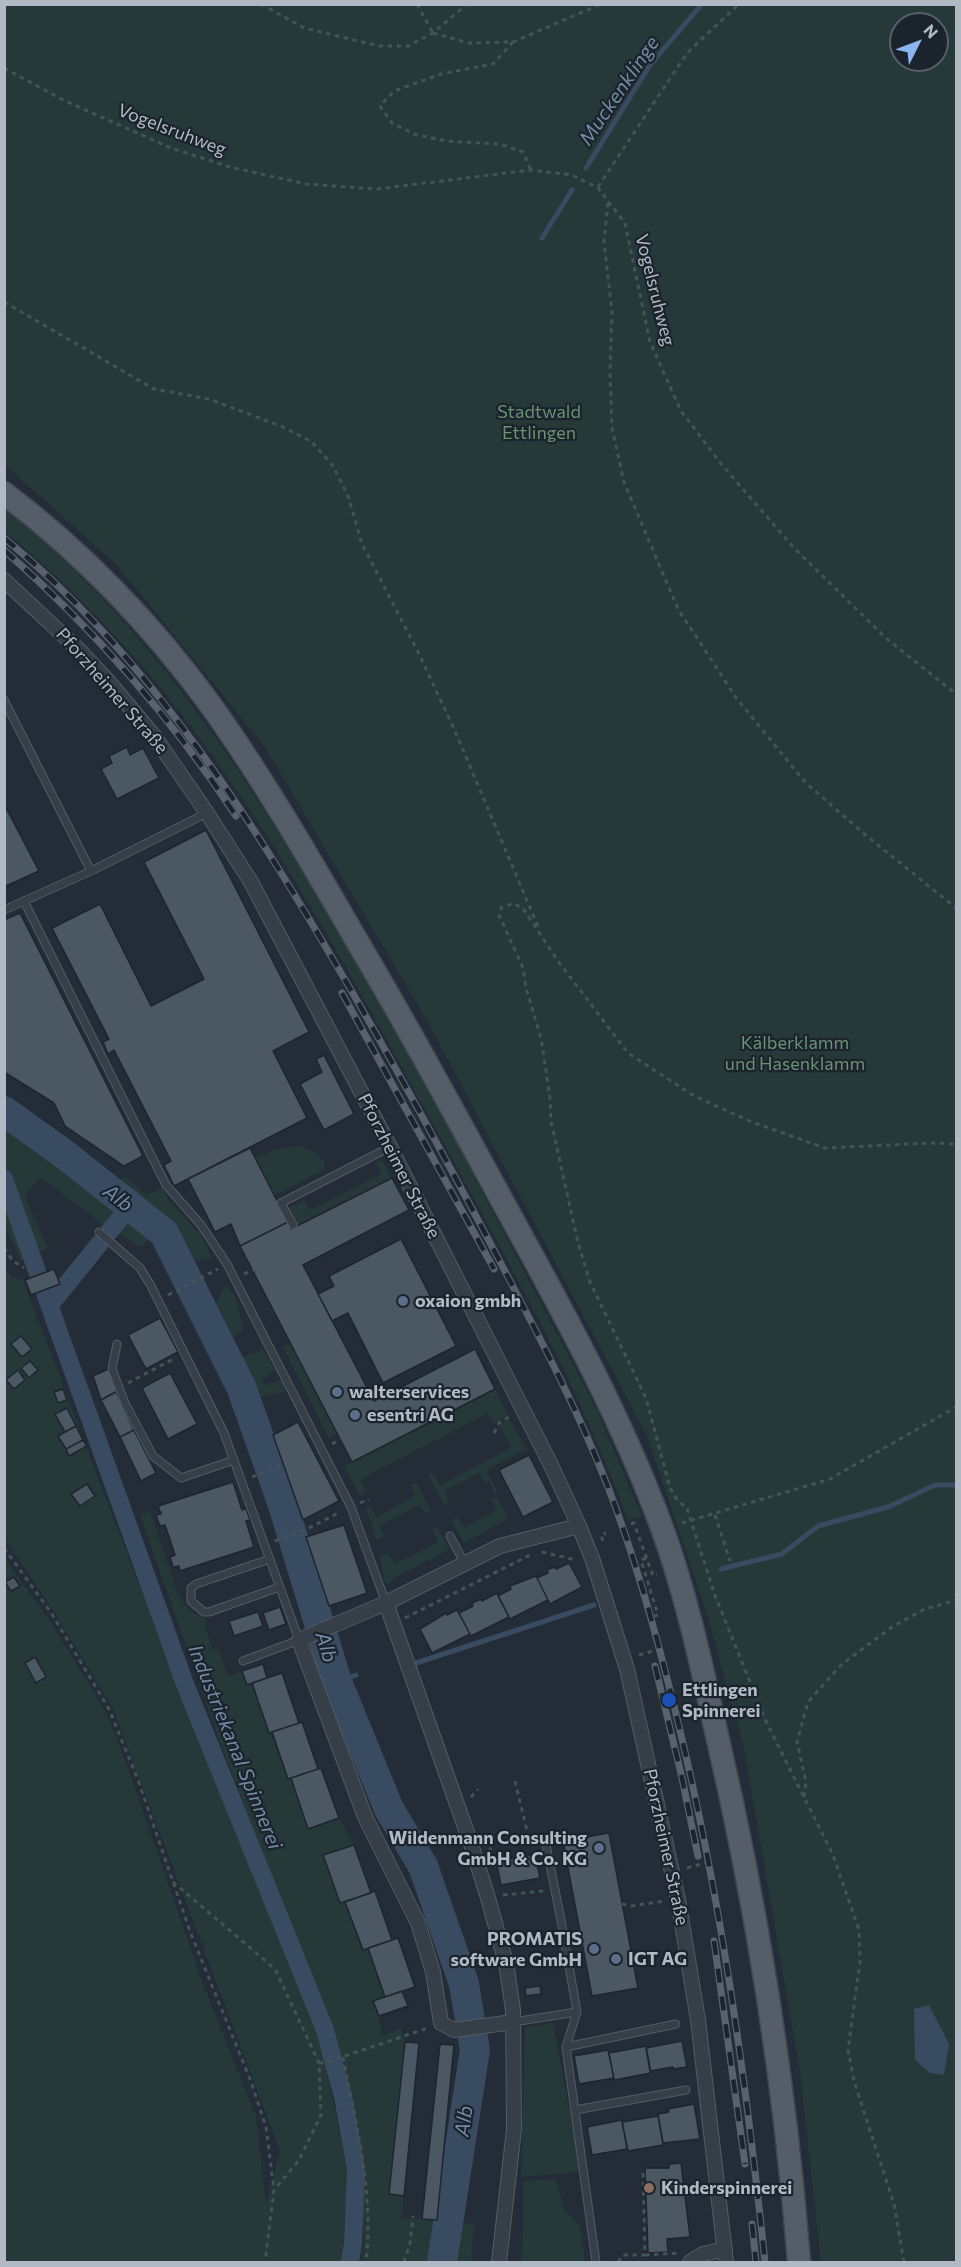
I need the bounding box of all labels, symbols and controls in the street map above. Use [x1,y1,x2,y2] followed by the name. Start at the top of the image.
[889,12,949,72] north arrow
[920,20,942,42] text: N
[574,32,664,150] water label: Muckenklinge
[115,99,229,161] street label: Vogelsruhweg
[631,232,679,348] street label: Vogelsruhweg
[497,401,581,444] park label: Stadtwald Ettlingen
[51,624,173,758] street label: Pforzheimer Straße
[725,1032,865,1074] park label: Kälberklamm und Hasenklamm
[353,1090,445,1242] street label: Pforzheimer Straße
[99,1179,137,1217] water label: Alb
[415,1290,521,1312] place label: oxaion gmbh
[396,1294,410,1308] marker: oxaion gmbh
[349,1381,469,1403] place label: walterservices
[330,1385,344,1399] marker: walterservices
[367,1404,454,1426] place label: esentri AG
[348,1408,362,1422] marker: esentri AG
[310,1629,342,1665] water label: Alb
[183,1641,287,1853] water label: Industriekanal Spinnerei
[682,1679,760,1722] place label: Ettlingen Spinnerei
[660,1691,678,1709] marker: Ettlingen Spinnerei
[639,1767,693,1927] street label: Pforzheimer Straße
[388,1827,587,1870] place label: Wildenmann Consulting GmbH & Co. KG
[592,1841,606,1855] marker: Wildenmann Consulting GmbH & Co. KG
[451,1928,582,1970] place label: PROMATIS software GmbH
[587,1942,601,1956] marker: PROMATIS software GmbH
[628,1948,687,1970] place label: IGT AG
[609,1952,623,1966] marker: IGT AG
[450,2104,478,2138] water label: Alb
[661,2177,792,2199] place label: Kinderspinnerei
[642,2181,656,2195] marker: Kinderspinnerei

